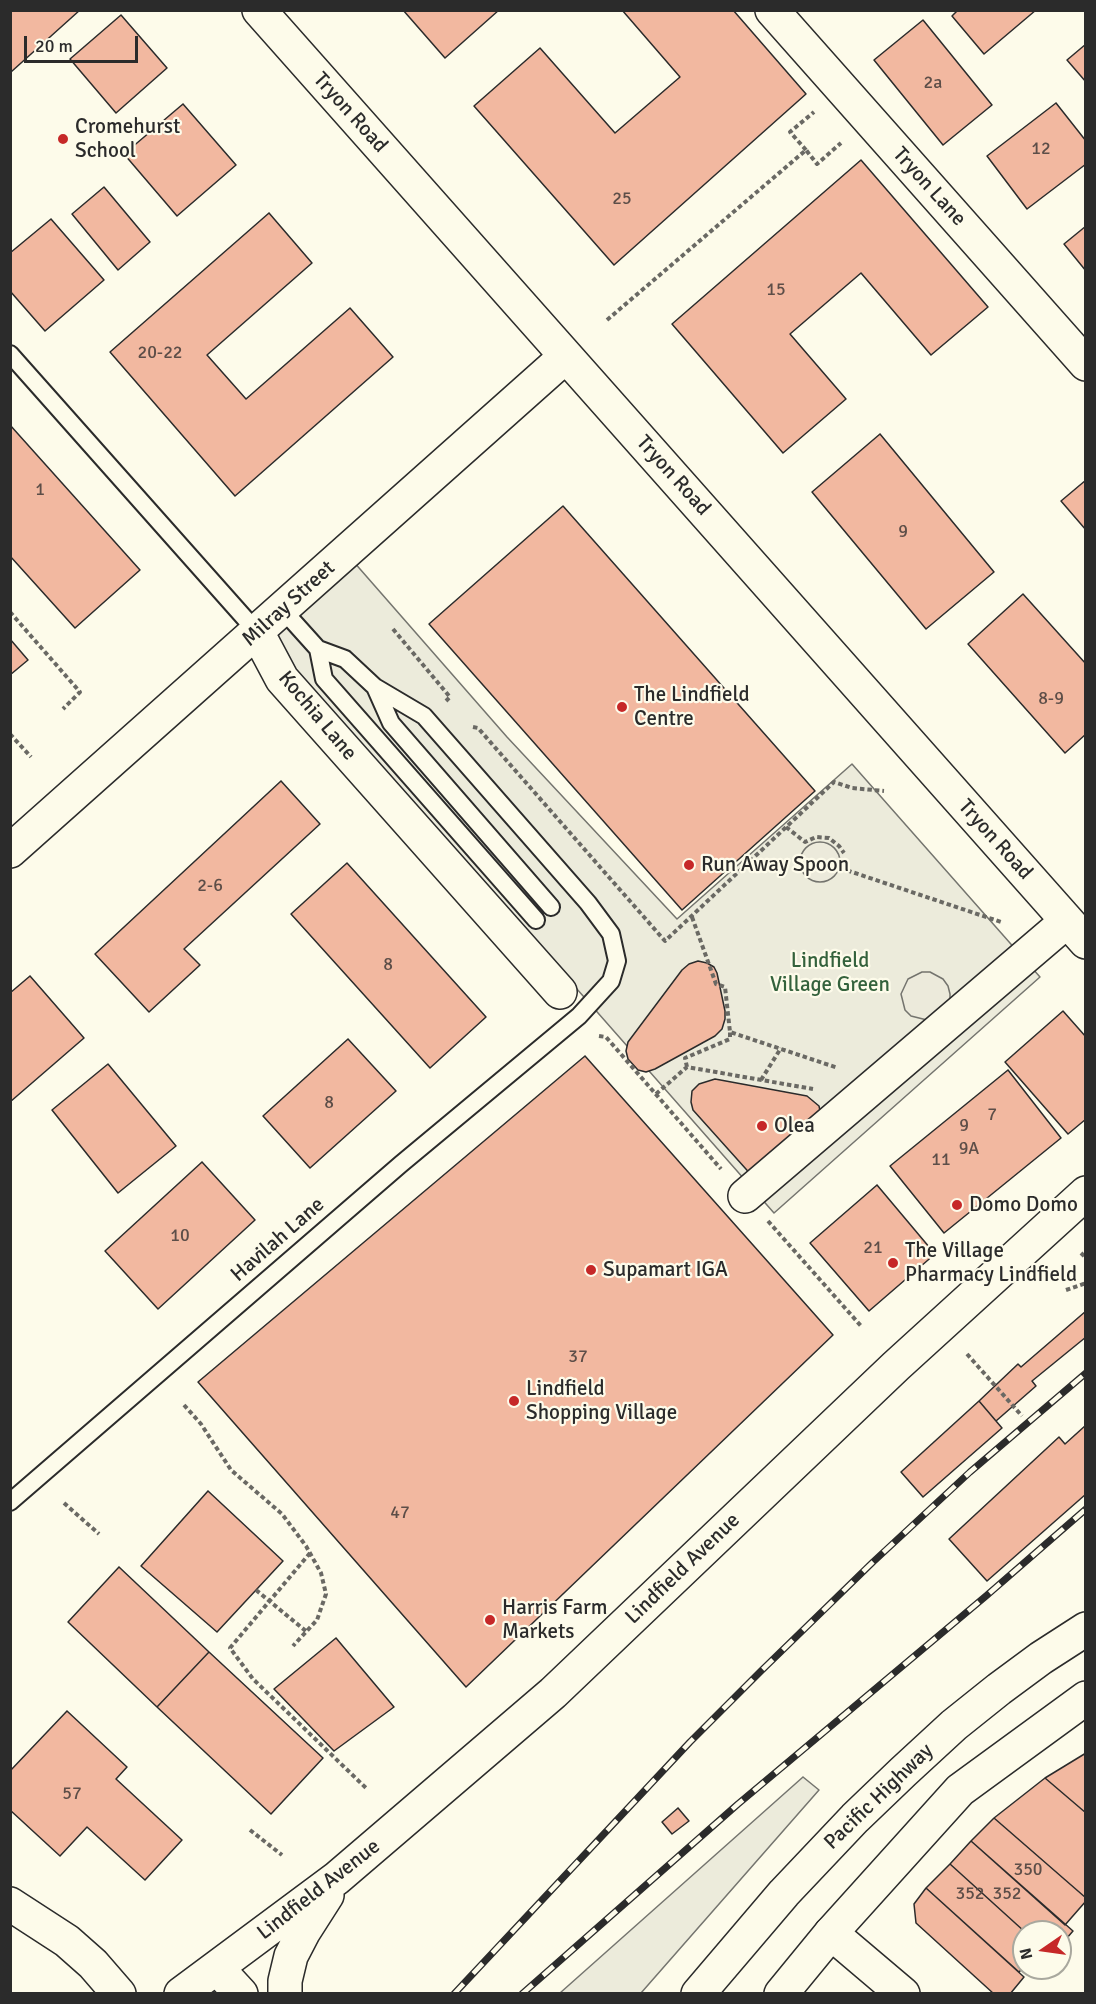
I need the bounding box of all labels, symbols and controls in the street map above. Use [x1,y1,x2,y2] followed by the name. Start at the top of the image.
[27,24,141,62] scale bar
[35,35,73,57] text: 20 m
[307,68,393,158] street label: Tryon Road
[924,72,942,94] house number: 2a
[75,114,180,164] place label: Cromehurst School
[56,132,70,146] marker: Cromehurst School
[1031,138,1051,160] house number: 12
[887,142,971,232] street label: Tryon Lane
[612,188,632,210] house number: 25
[766,279,786,301] house number: 15
[137,342,183,364] house number: 20-22
[630,431,716,521] street label: Tryon Road
[35,479,45,501] house number: 1
[898,521,908,543] house number: 9
[237,556,341,652] street label: Milray Street
[272,666,362,766] street label: Kochia Lane
[634,682,750,732] place label: The Lindfield Centre
[1038,688,1064,710] house number: 8-9
[615,700,629,714] marker: The Lindfield Centre
[952,795,1038,885] street label: Tryon Road
[701,852,849,878] place label: Run Away Spoon
[682,858,696,872] marker: Run Away Spoon
[197,875,223,897] house number: 2-6
[770,948,890,998] park label: Lindfield Village Green
[383,954,393,976] house number: 8
[324,1092,334,1114] house number: 8
[987,1104,997,1126] house number: 7
[774,1113,815,1139] place label: Olea
[959,1115,969,1137] house number: 9
[755,1119,769,1133] marker: Olea
[959,1138,979,1160] house number: 9A
[931,1149,951,1171] house number: 11
[969,1192,1078,1218] place label: Domo Domo
[226,1193,330,1287] street label: Havilah Lane
[950,1198,964,1212] marker: Domo Domo
[170,1225,190,1247] house number: 10
[863,1237,883,1259] house number: 21
[905,1238,1077,1288] place label: The Village Pharmacy Lindfield
[886,1256,900,1270] marker: The Village Pharmacy Lindfield
[603,1257,728,1283] place label: Supamart IGA
[584,1263,598,1277] marker: Supamart IGA
[568,1346,588,1368] house number: 37
[526,1376,677,1426] place label: Lindfield Shopping Village
[507,1394,521,1408] marker: Lindfield Shopping Village
[390,1502,410,1524] house number: 47
[621,1508,745,1630] street label: Lindfield Avenue
[502,1595,607,1645] place label: Harris Farm Markets
[483,1613,497,1627] marker: Harris Farm Markets
[819,1739,939,1855] street label: Pacific Highway
[62,1783,82,1805] house number: 57
[253,1834,385,1946] street label: Lindfield Avenue
[1013,1859,1043,1881] house number: 350
[955,1883,985,1905] house number: 352
[992,1883,1022,1905] house number: 352
[1012,1920,1072,1980] north arrow
[1015,1946,1037,1961] text: N

